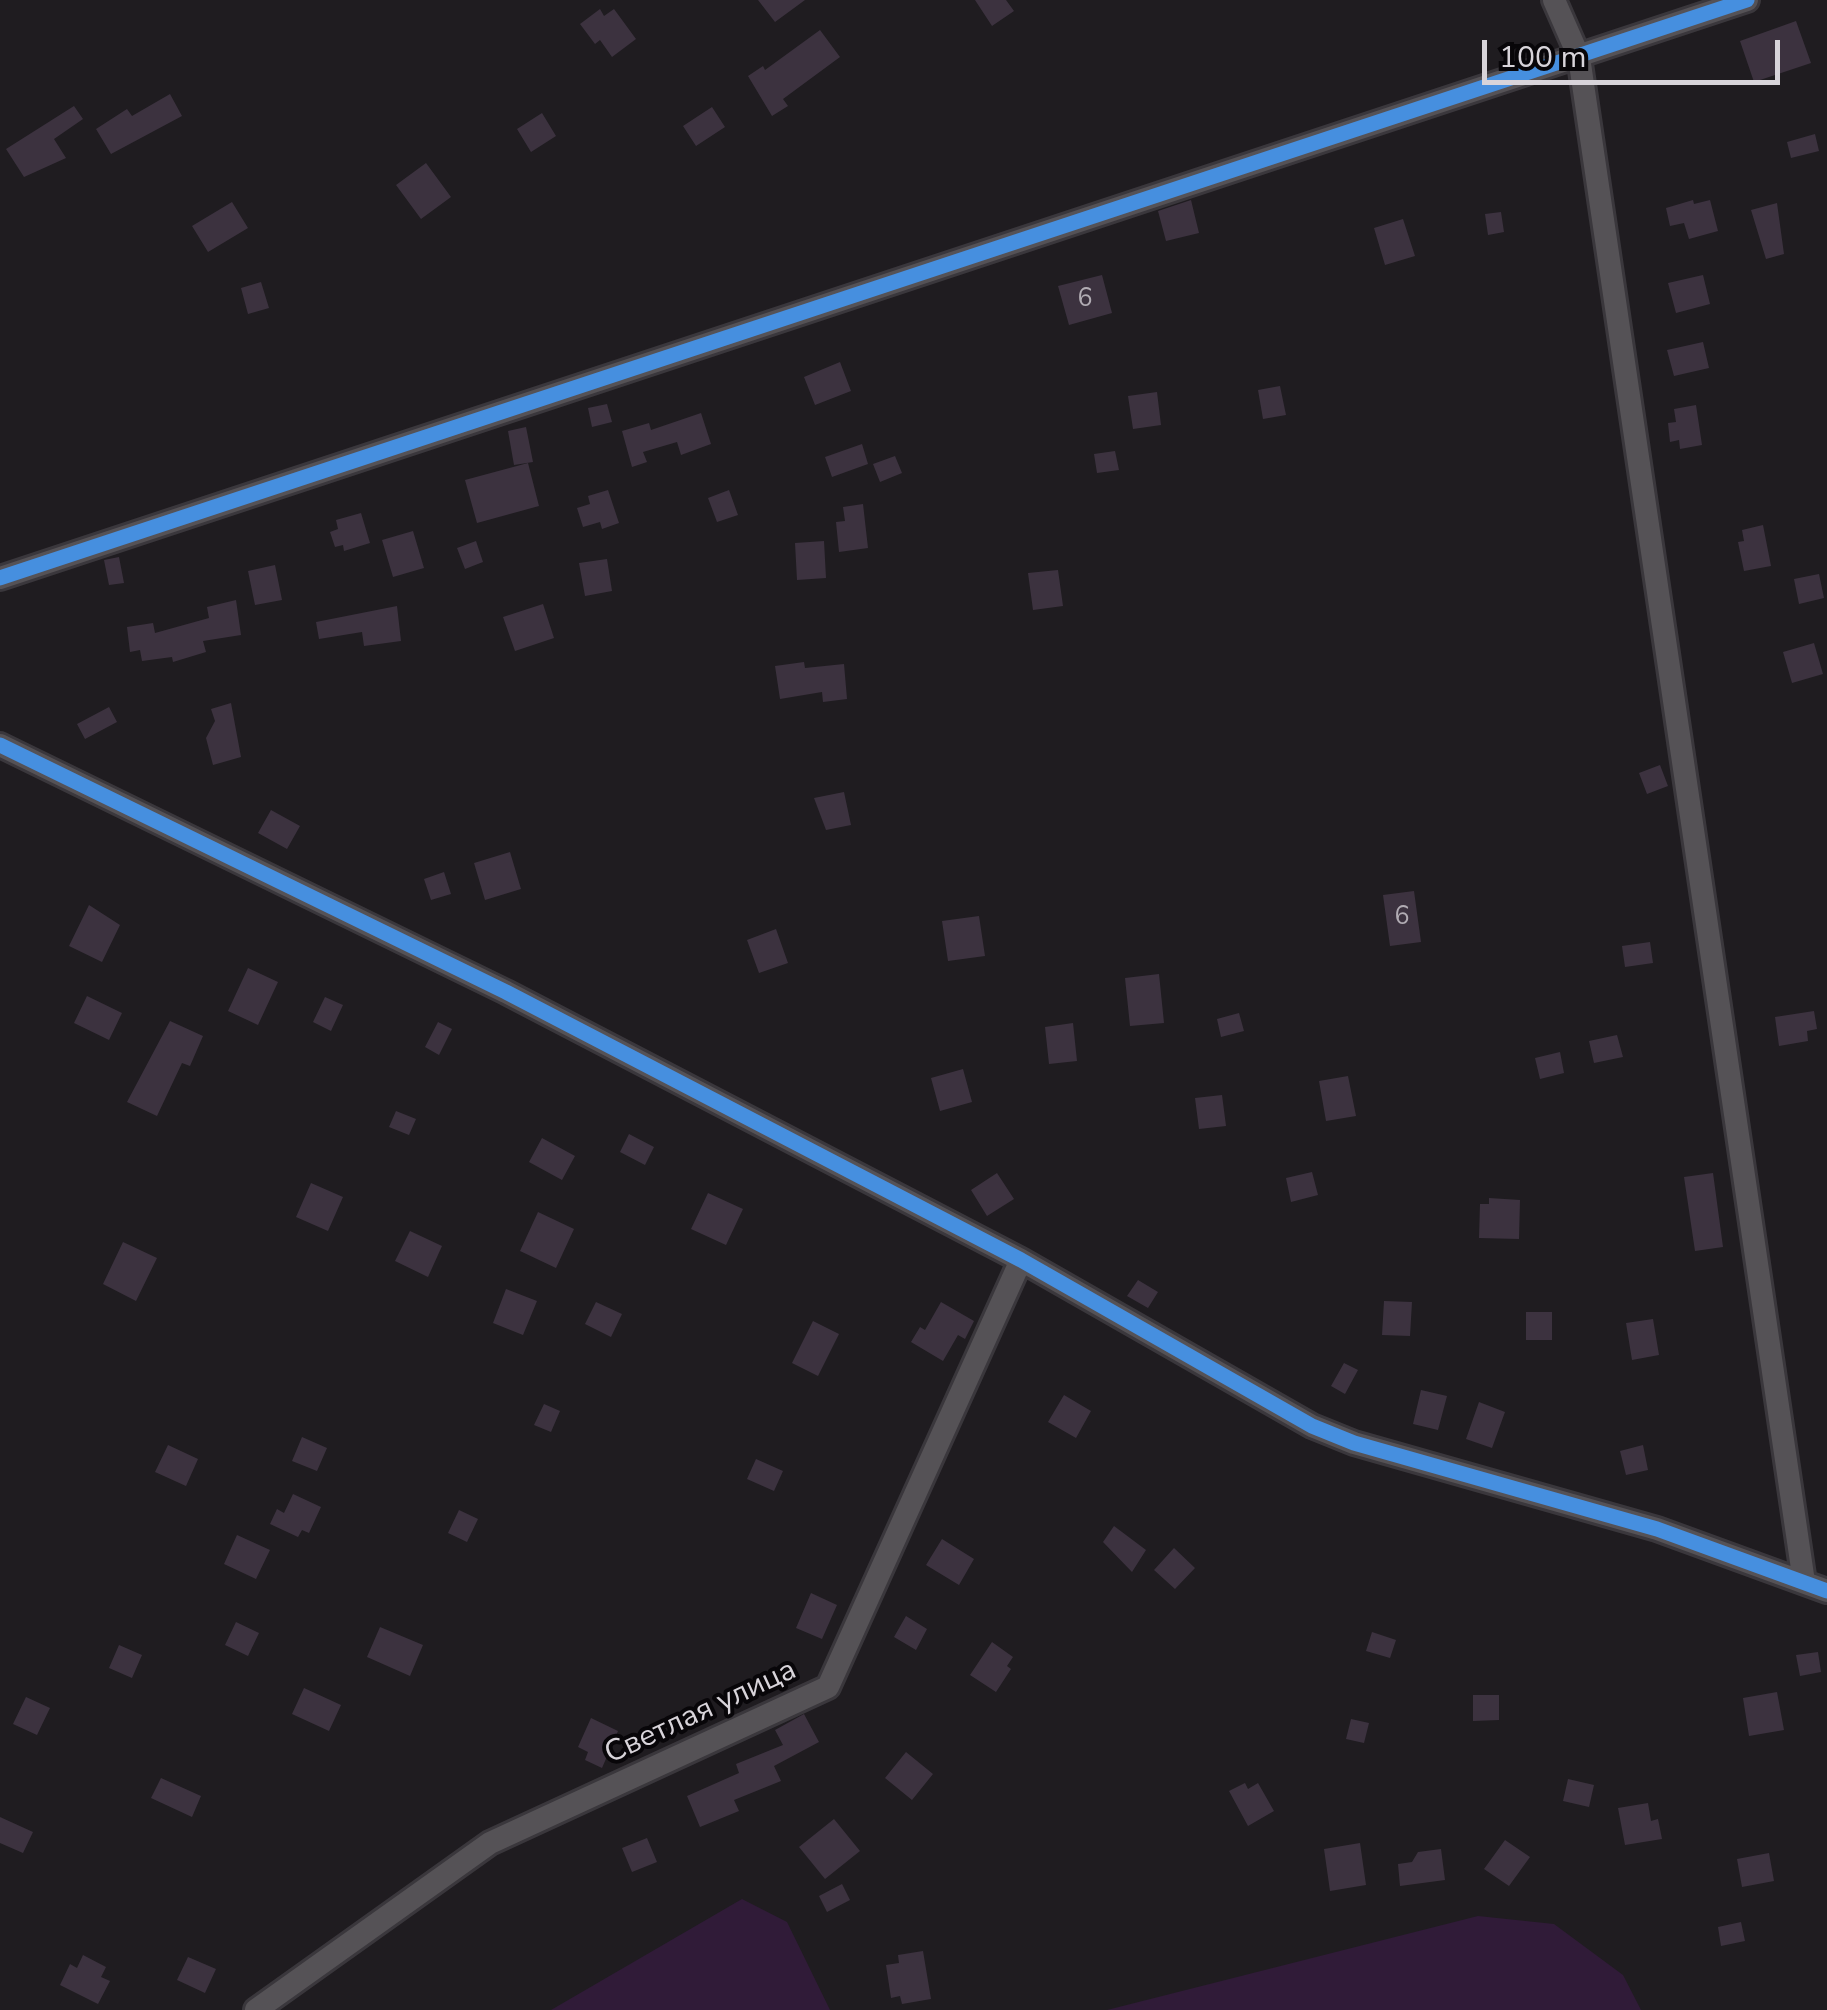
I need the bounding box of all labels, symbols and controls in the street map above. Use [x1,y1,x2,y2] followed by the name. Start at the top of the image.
[1487,20,1784,82] scale bar
[1499,37,1586,78] text: 100 m
[1078,285,1092,315] house number: 6
[1395,903,1409,933] house number: 6
[600,1653,802,1773] street label: Светлая улица

